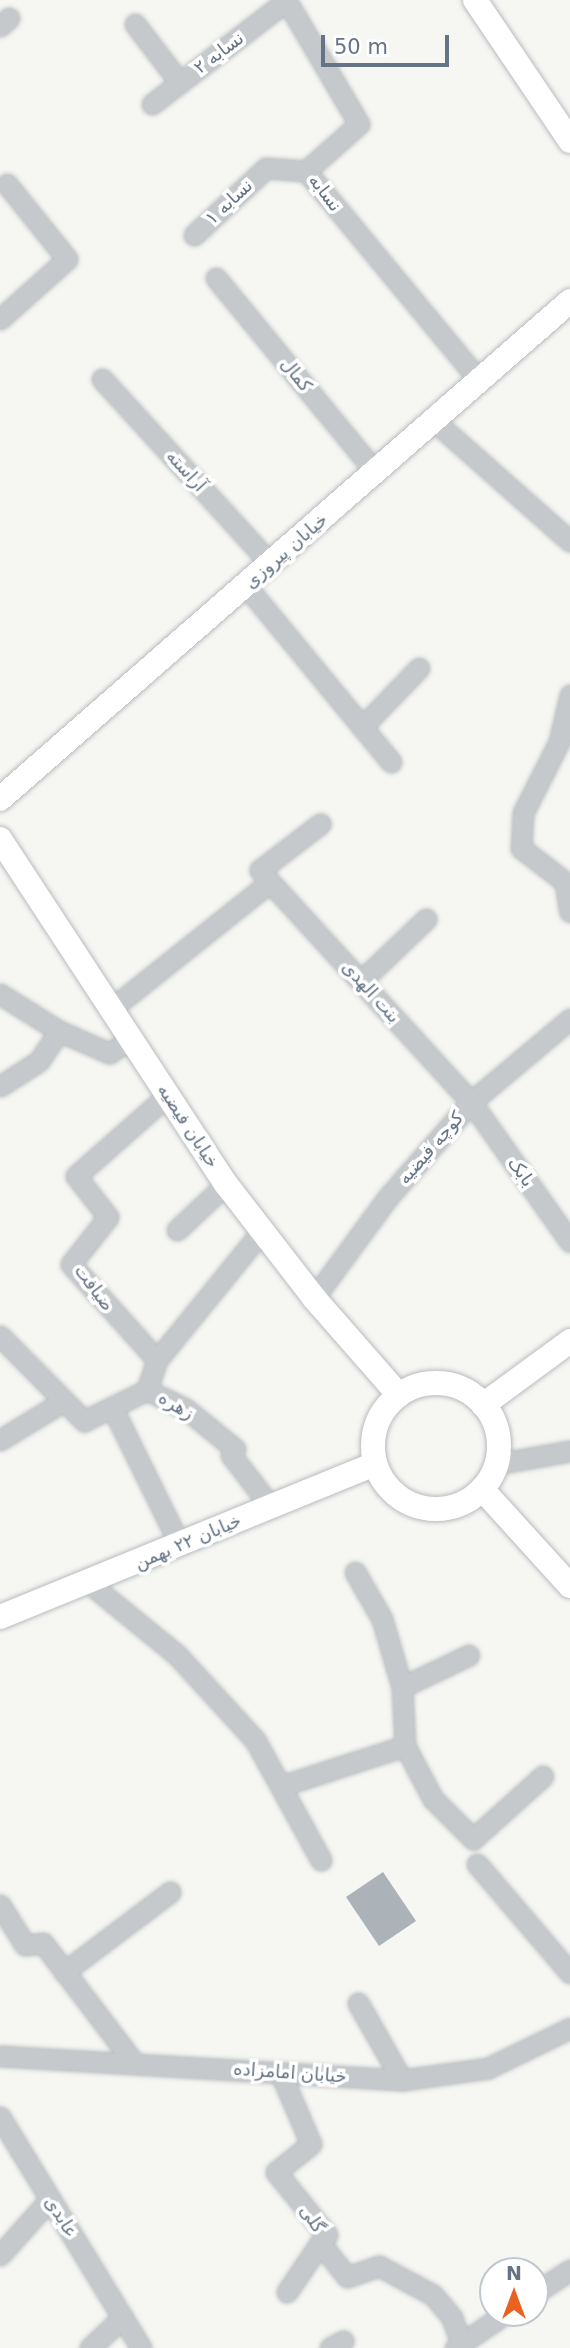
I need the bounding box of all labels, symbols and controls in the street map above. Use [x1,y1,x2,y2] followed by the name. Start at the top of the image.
[325,21,453,65] scale bar
[190,27,248,79] street label: نسابه ۲
[334,35,388,59] text: 50 m
[304,170,346,216] street label: نسابه
[201,175,257,229] street label: نسابه ۱
[276,354,316,396] street label: کمال
[162,446,210,496] street label: آراسته
[240,509,332,593] street label: خیابان پیروزی
[337,956,405,1028] street label: بنت الهدی
[153,1080,223,1172] street label: خیابان فیضیه
[394,1107,468,1189] street label: کوچه فیضیه
[503,1153,539,1191] street label: بابک
[70,1261,118,1315] street label: ضیافت
[154,1387,198,1425] street label: زهره
[131,1510,245,1574] street label: خیابان ۲۲ بهمن
[233,2058,347,2088] street label: خیابان امامزاده
[40,2192,82,2242] street label: عابدی
[295,2201,329,2237] street label: گلی
[479,2257,549,2327] north arrow
[506,2262,522,2284] text: N

